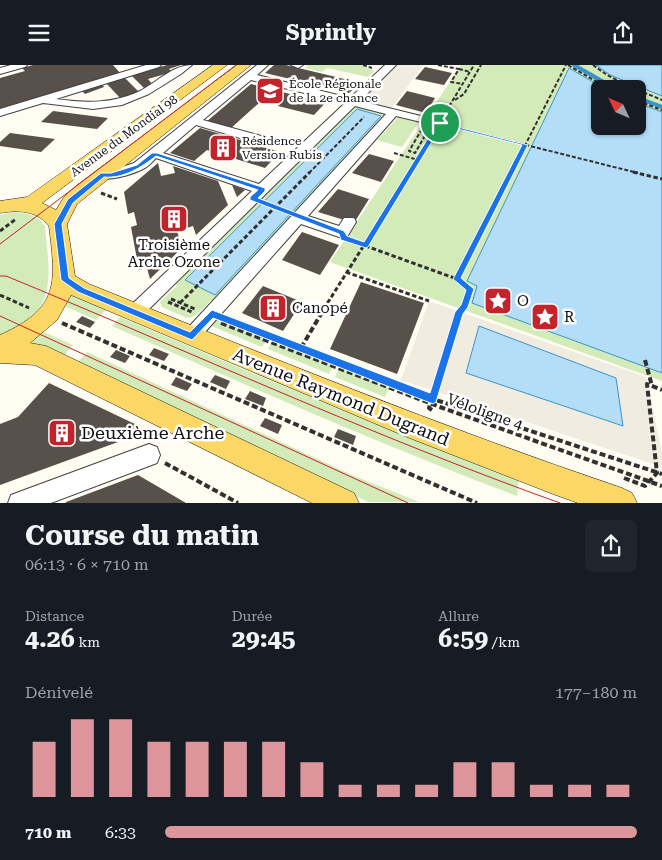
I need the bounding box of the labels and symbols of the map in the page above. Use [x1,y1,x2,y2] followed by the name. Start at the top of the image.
[255,76,285,106] school or university icon: École Régionale de la 2e chance
[289,77,382,105] place label: École Régionale de la 2e chance
[591,80,646,135] north arrow
[68,92,180,180] street label: Avenue du Mondial 98
[419,102,461,144] pin
[208,133,238,163] building icon: Résidence Version Rubis
[242,134,322,162] place label: Résidence Version Rubis
[159,204,189,234] building icon: Troisième Arche Ozone
[128,236,220,271] place label: Troisième Arche Ozone
[483,286,513,316] place icon: O
[517,292,529,310] place label: O
[258,293,288,323] building icon: Canopé
[292,299,348,317] place label: Canopé
[530,302,560,332] place icon: R
[564,308,575,326] place label: R
[230,343,453,450] street label: Avenue Raymond Dugrand
[445,390,526,434] street label: Véloligne 4
[47,418,77,448] building icon: Deuxième Arche
[81,422,225,443] place label: Deuxième Arche

